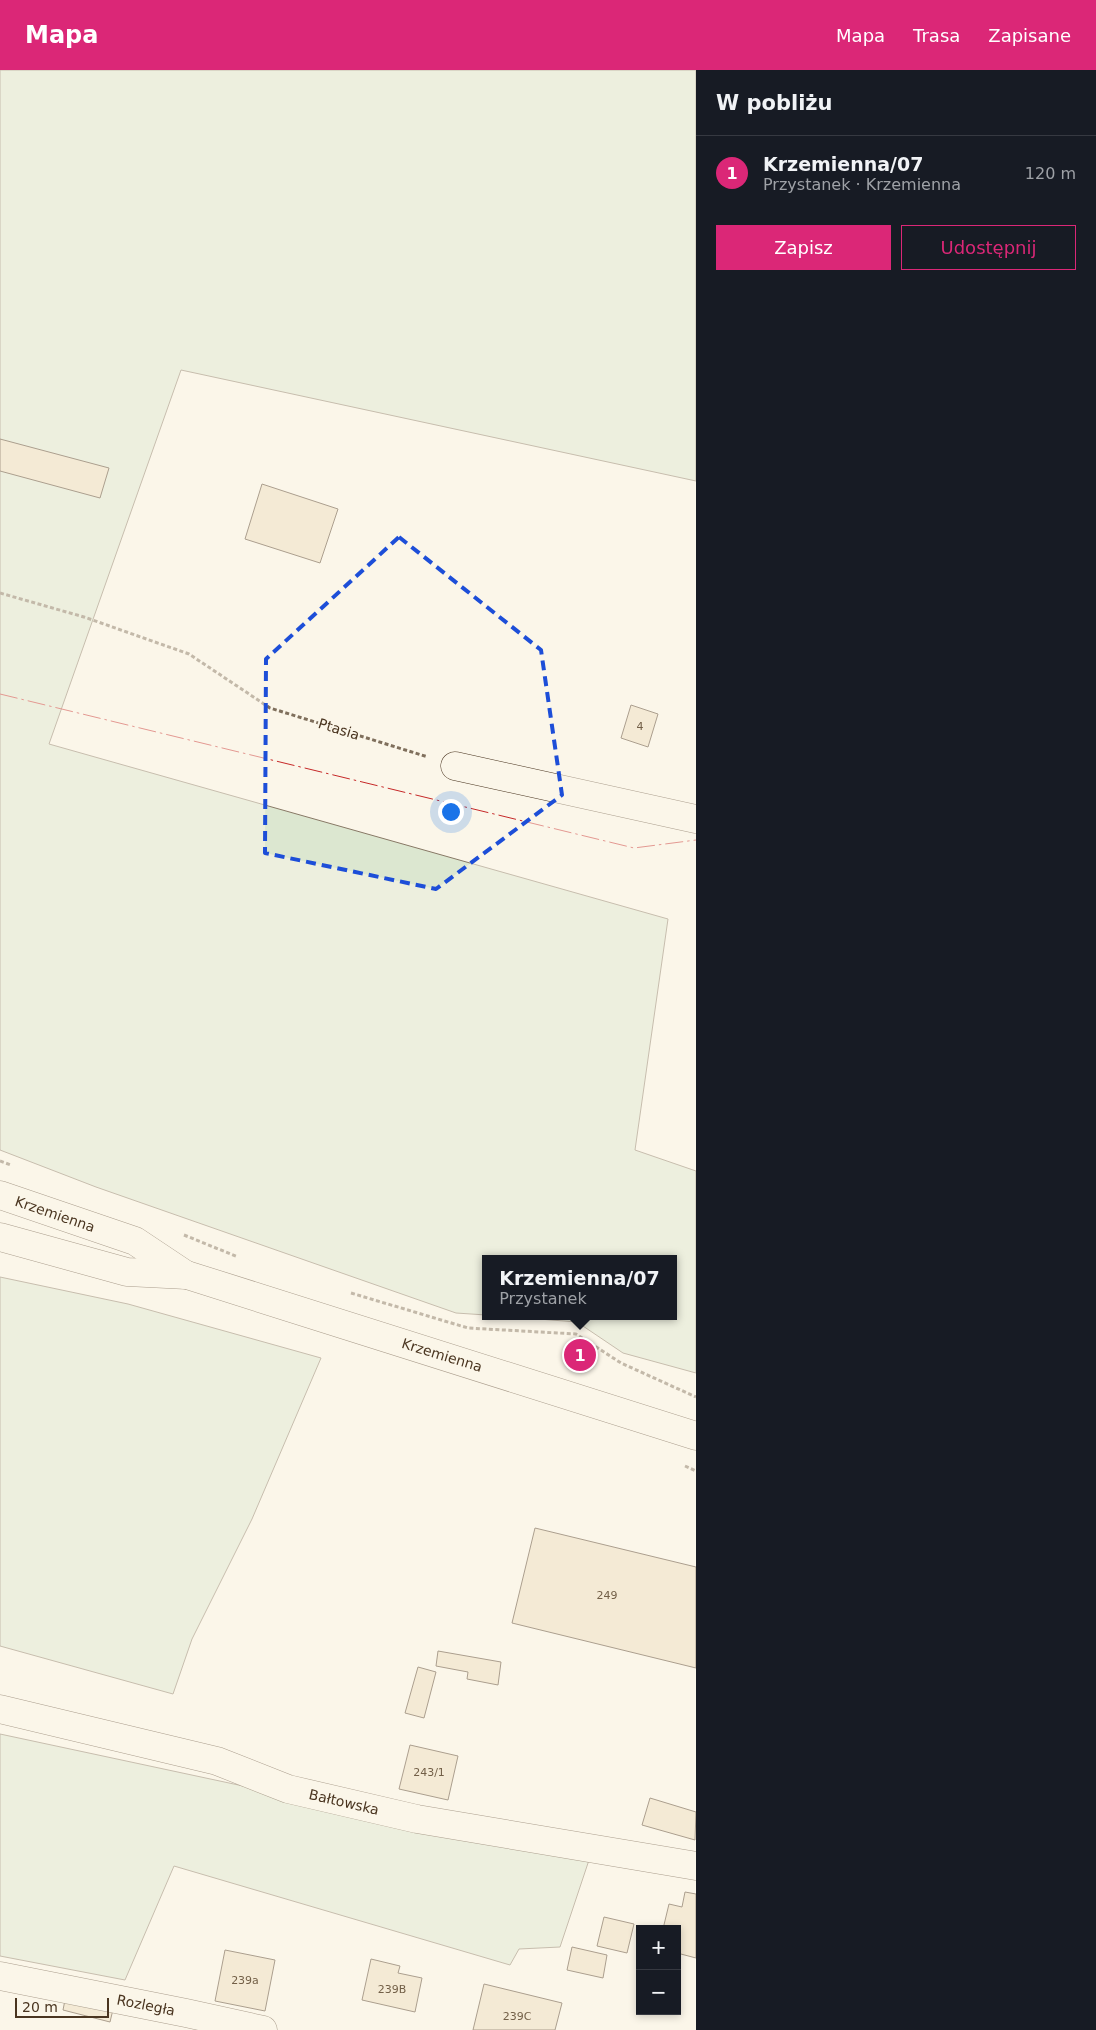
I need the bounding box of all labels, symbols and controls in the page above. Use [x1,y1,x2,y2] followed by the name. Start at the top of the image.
[25,21,98,49] text: Mapa
[836,25,885,46] text: Mapa
[913,25,960,46] text: Trasa
[988,25,1071,46] text: Zapisane
[716,91,833,115] text: W pobliżu
[763,153,924,175] text: Krzemienna/07
[726,164,738,183] text: 1
[1025,164,1076,183] text: 120 m
[763,175,961,194] text: Przystanek · Krzemienna
[716,225,891,270] button: Zapisz
[901,225,1076,270] button: Udostępnij
[316,715,362,743] street label: Ptasia
[637,720,644,733] house number: 4
[438,799,464,825] your location
[13,1193,97,1235] street label: Krzemienna
[482,1255,677,1320] popup
[499,1267,660,1289] text: Krzemienna/07
[499,1289,587,1308] text: Przystanek
[400,1335,484,1375] street label: Krzemienna
[564,1336,596,1374] pin: 1
[597,1589,618,1602] house number: 249
[413,1766,445,1779] house number: 243/1
[307,1786,381,1818] street label: Bałtowska
[636,1925,681,2015] map controls
[636,1925,681,1970] button: +
[636,1970,681,2015] button: −
[231,1974,259,1987] house number: 239a
[378,1983,406,1996] house number: 239B
[116,1992,176,2018] street label: Rozległa
[15,1995,109,2018] scale bar
[22,1999,58,2015] text: 20 m
[503,2010,532,2023] house number: 239C

